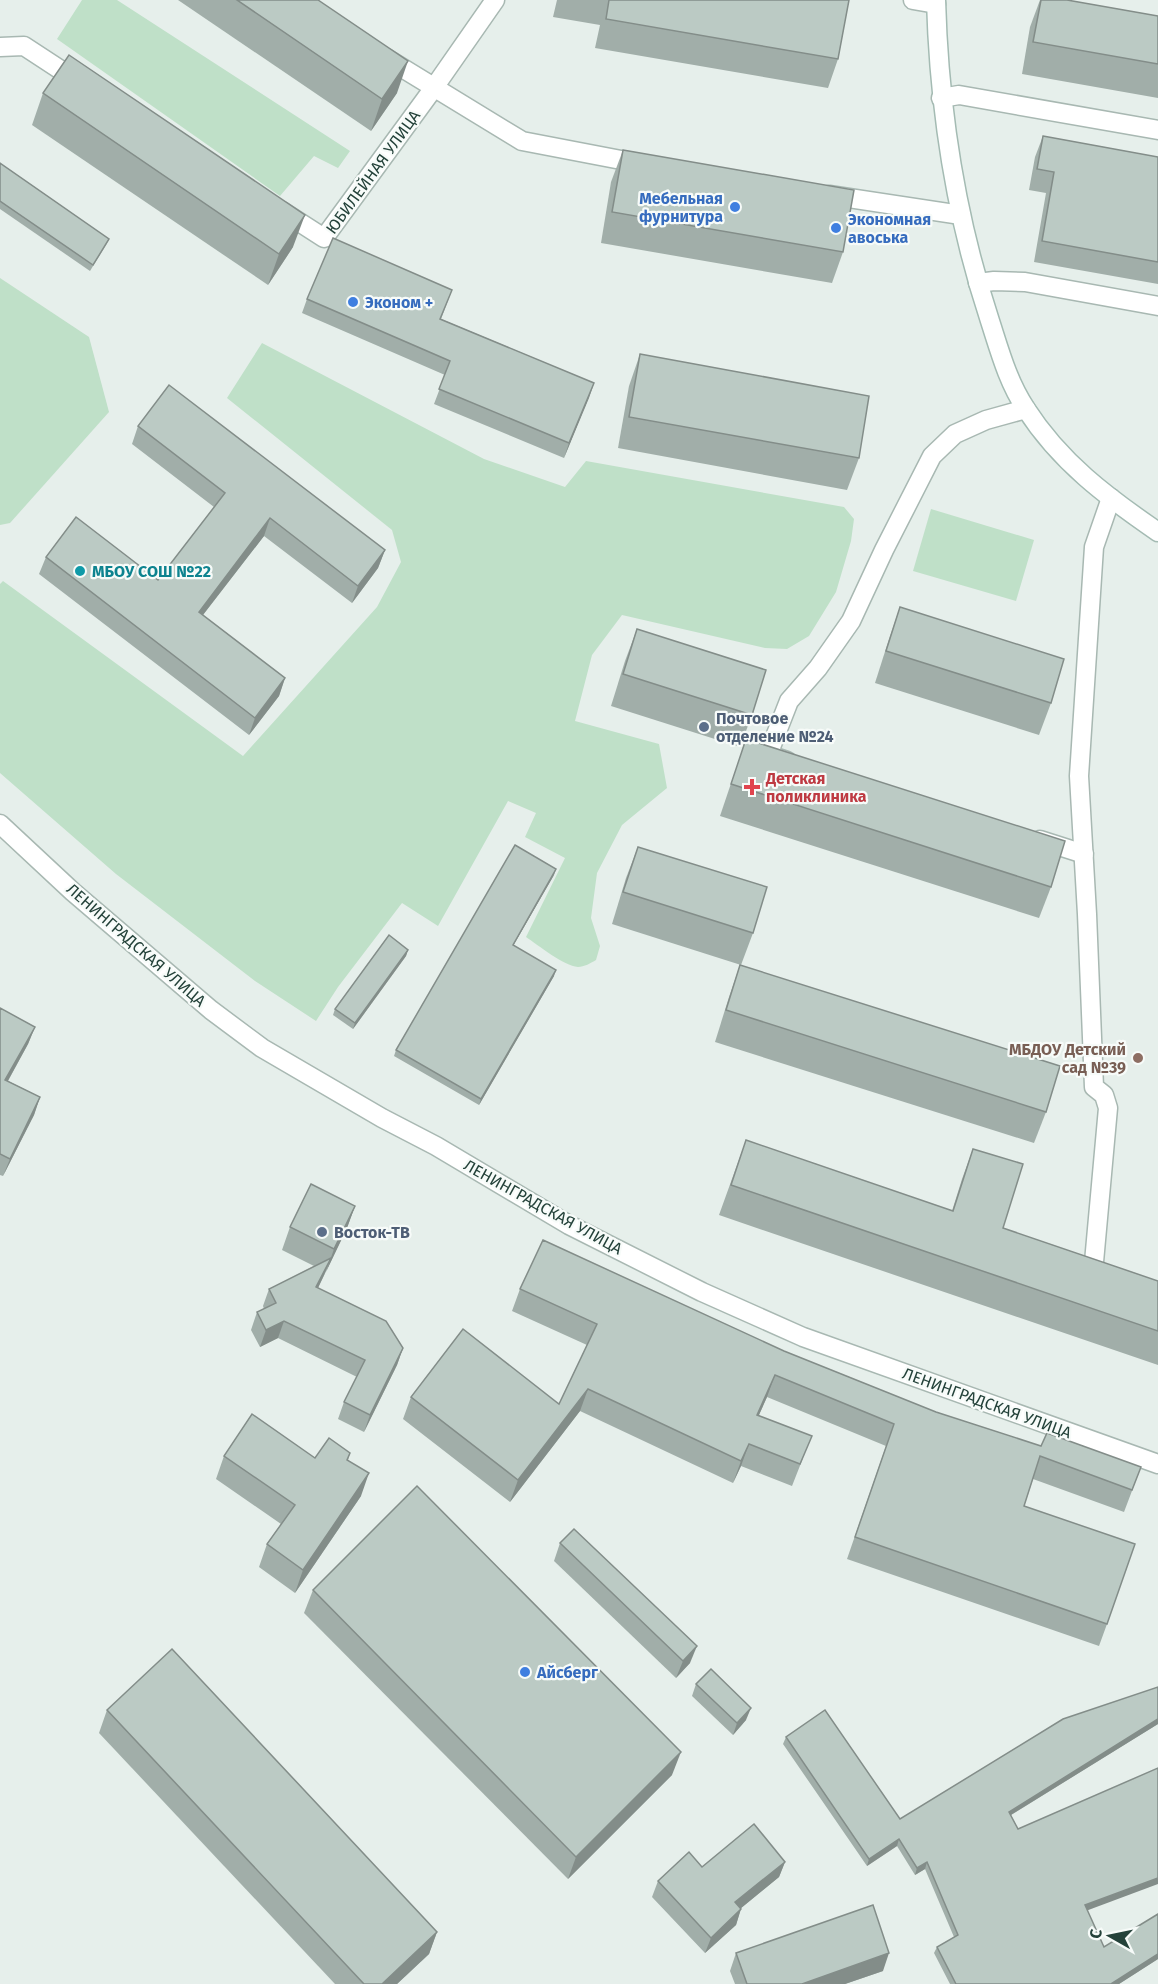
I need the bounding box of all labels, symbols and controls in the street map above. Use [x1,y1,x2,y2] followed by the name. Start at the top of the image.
[322,106,425,238] street label: ЮБИЛЕЙНАЯ УЛИЦА
[639,189,723,226] place label: Мебельная фурнитура
[728,200,742,214] marker: Мебельная фурнитура
[848,210,931,247] place label: Экономная авоська
[829,221,843,235] marker: Экономная авоська
[365,293,433,312] place label: Эконом +
[346,295,360,309] marker: Эконом +
[92,562,211,581] place label: МБОУ СОШ №22
[73,564,87,578] marker: МБОУ СОШ №22
[716,709,834,746] place label: Почтовое отделение №24
[697,720,711,734] marker: Почтовое отделение №24
[765,769,867,806] place label: Детская поликлиника
[743,778,761,796] marker: Детская поликлиника
[63,879,210,1011] street label: ЛЕНИНГРАДСКАЯ УЛИЦА
[1009,1040,1126,1077] place label: МБДОУ Детский сад №39
[1131,1051,1145,1065] marker: МБДОУ Детский сад №39
[460,1155,626,1259] street label: ЛЕНИНГРАДСКАЯ УЛИЦА
[334,1223,410,1242] place label: Восток-ТВ
[315,1225,329,1239] marker: Восток-ТВ
[900,1364,1075,1443] street label: ЛЕНИНГРАДСКАЯ УЛИЦА
[536,1663,599,1682] place label: Айсберг
[518,1665,532,1679] marker: Айсберг
[1080,1906,1140,1966] north arrow
[1086,1927,1106,1940] text: С

